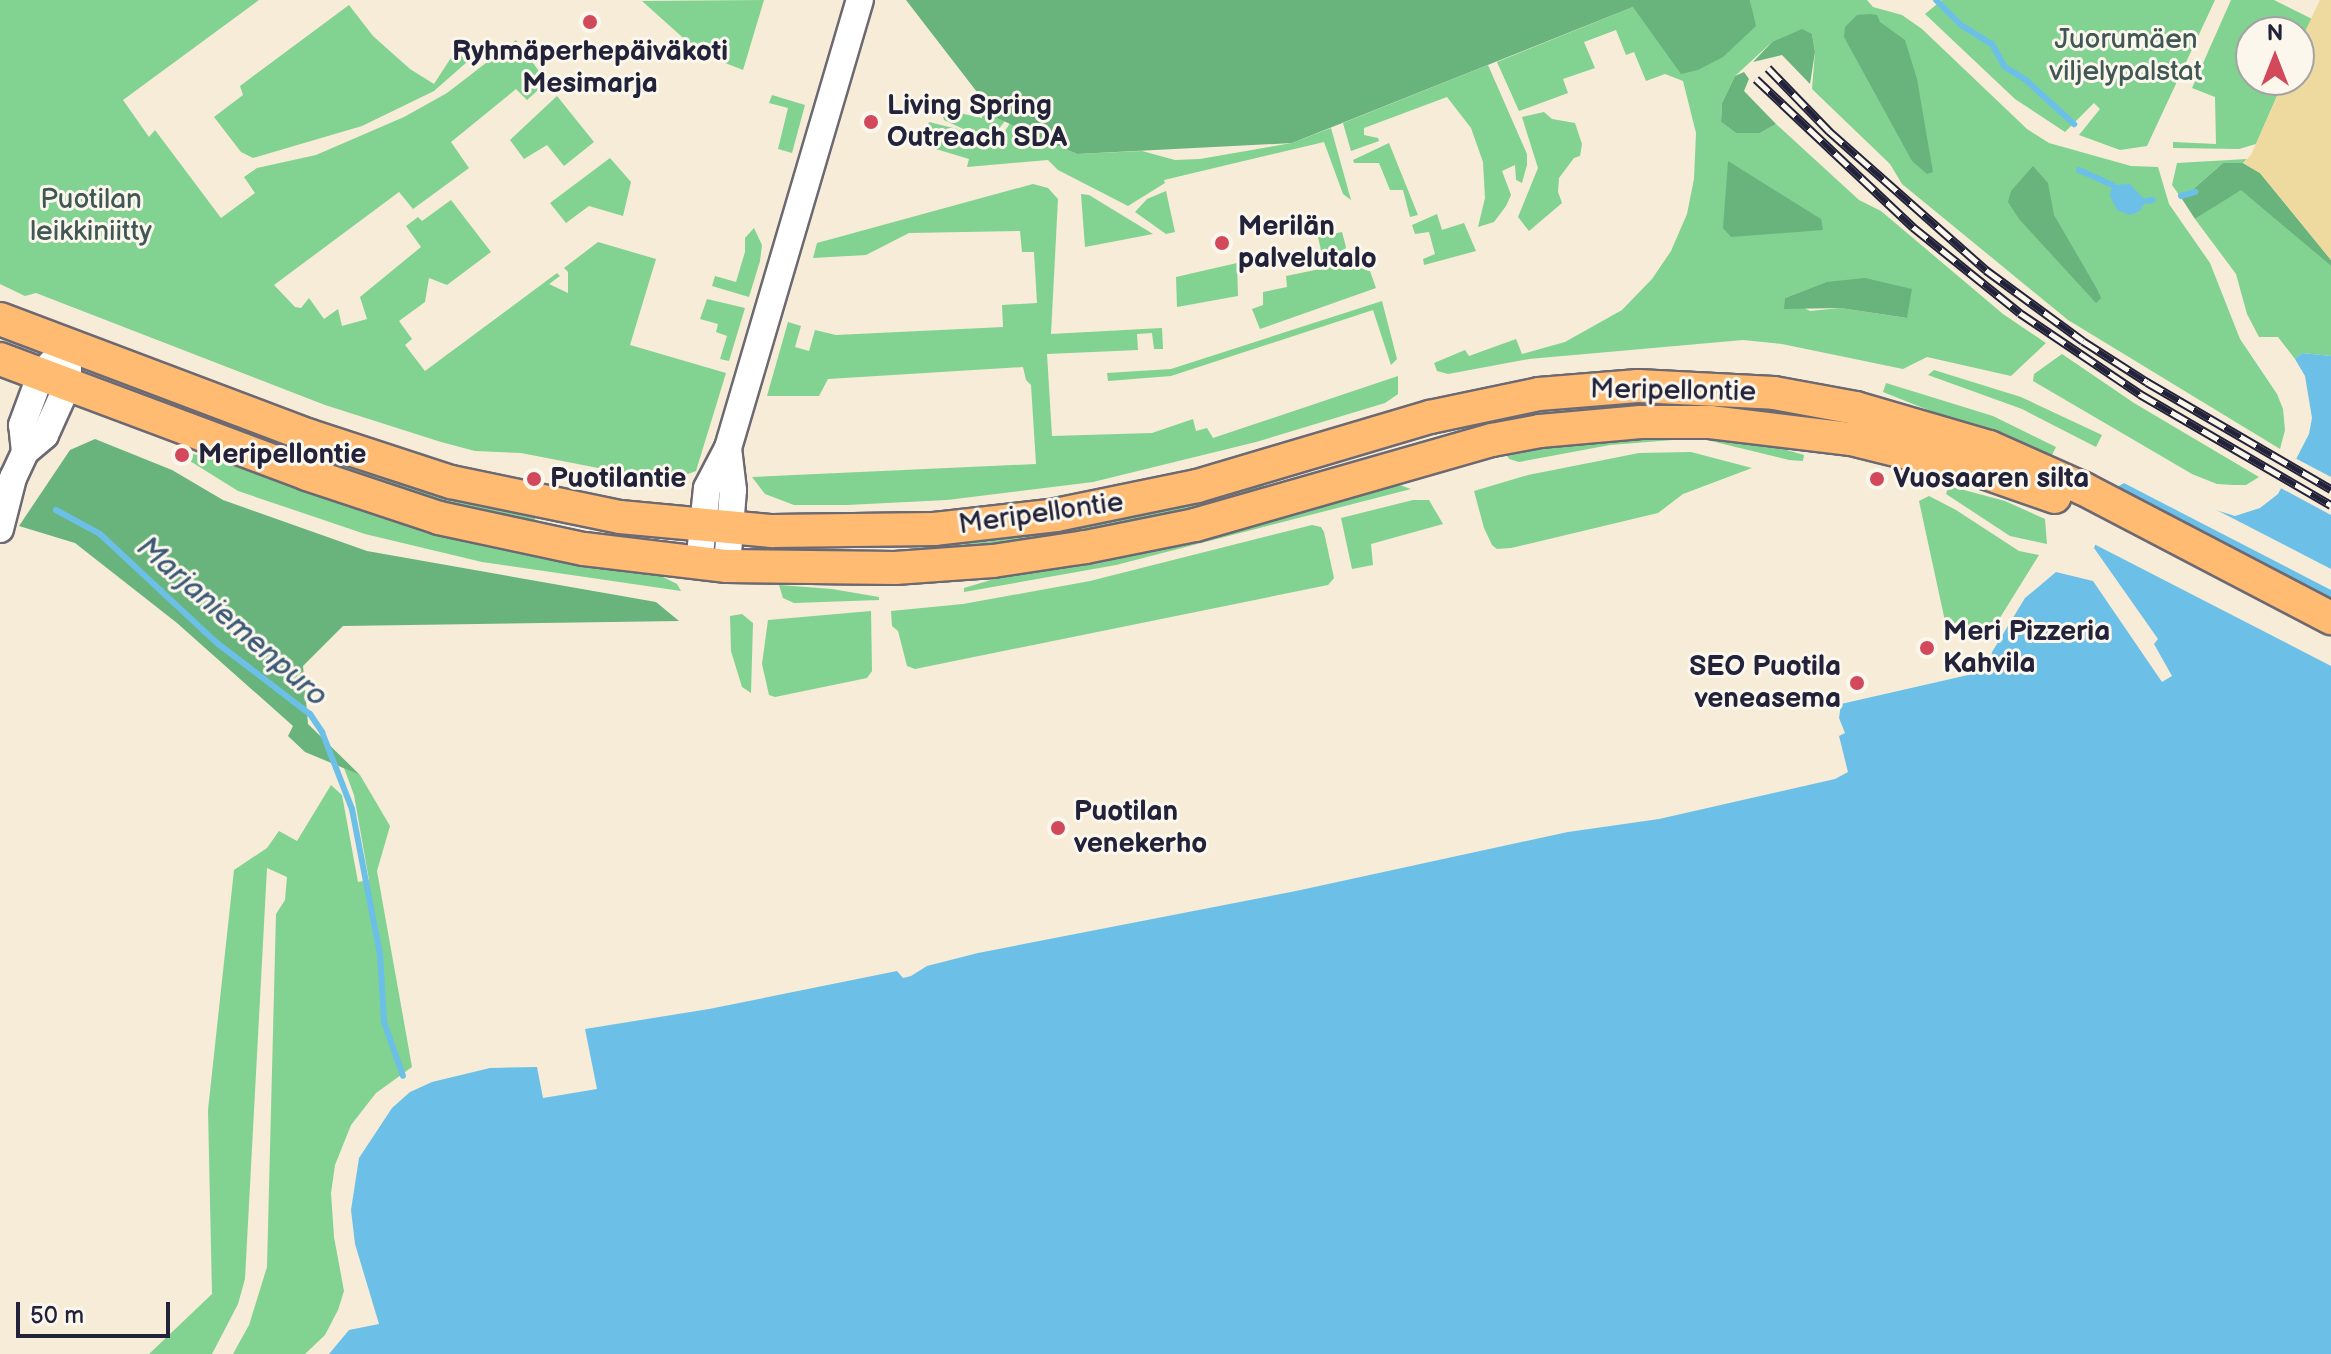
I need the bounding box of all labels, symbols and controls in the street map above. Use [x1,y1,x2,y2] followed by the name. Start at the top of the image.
[581,13,599,31] marker: Ryhmäperhepäiväkoti Mesimarja
[2235,16,2315,96] north arrow
[2267,20,2283,47] text: N
[2050,23,2202,89] park label: Juorumäen viljelypalstat
[452,35,728,101] place label: Ryhmäperhepäiväkoti Mesimarja
[887,89,1067,155] place label: Living Spring Outreach SDA
[862,113,880,131] marker: Living Spring Outreach SDA
[30,183,152,249] park label: Puotilan leikkiniitty
[1238,210,1377,276] place label: Merilän palvelutalo
[1213,234,1231,252] marker: Merilän palvelutalo
[1590,373,1756,409] street label: Meripellontie
[198,438,366,472] place label: Meripellontie
[173,446,191,464] marker: Meripellontie
[550,462,686,496] place label: Puotilantie
[1893,462,2089,496] place label: Vuosaaren silta
[525,470,543,488] marker: Puotilantie
[1868,470,1886,488] marker: Vuosaaren silta
[956,486,1126,542] street label: Meripellontie
[129,530,335,714] water label: Marjaniemenpuro
[1943,615,2110,681] place label: Meri Pizzeria Kahvila
[1918,639,1936,657] marker: Meri Pizzeria Kahvila
[1689,650,1841,716] place label: SEO Puotila veneasema
[1848,674,1866,692] marker: SEO Puotila veneasema
[1074,795,1207,861] place label: Puotilan venekerho
[1049,819,1067,837] marker: Puotilan venekerho
[20,1286,174,1336] scale bar
[30,1301,84,1330] text: 50 m

